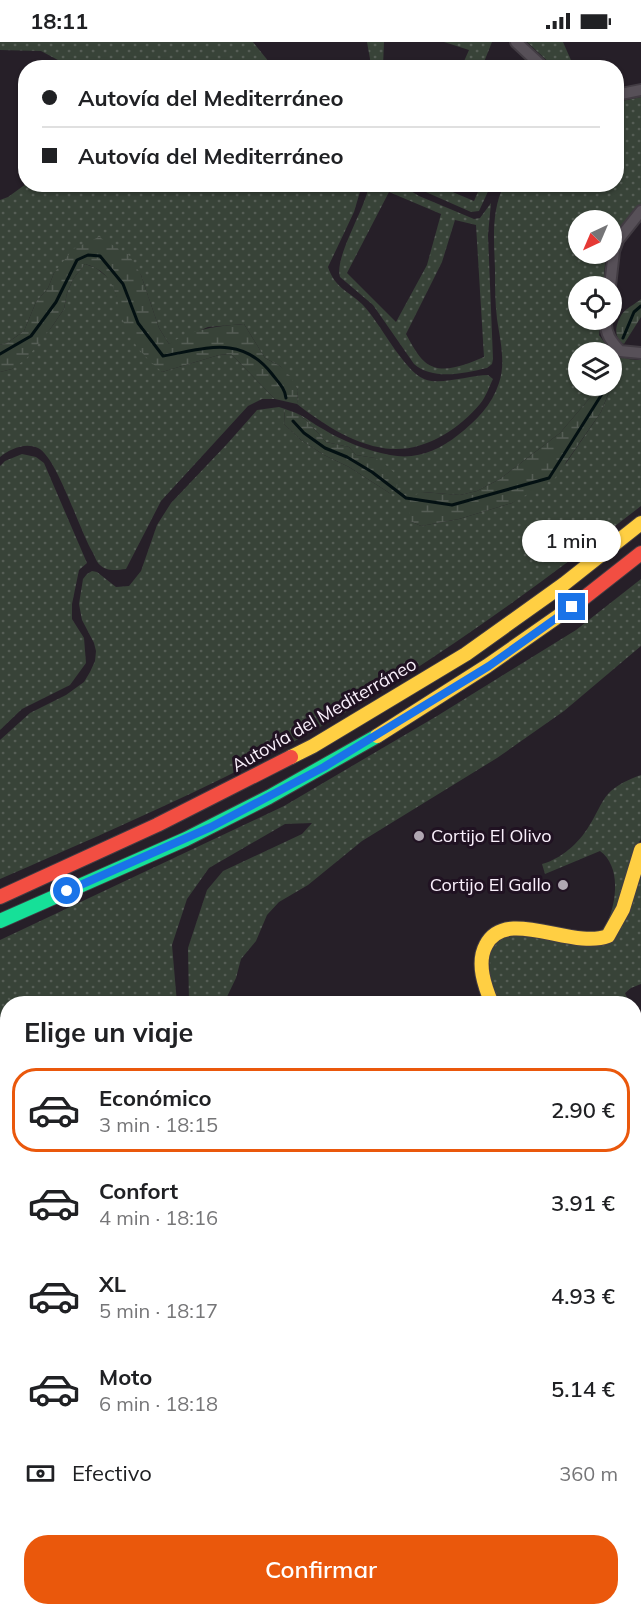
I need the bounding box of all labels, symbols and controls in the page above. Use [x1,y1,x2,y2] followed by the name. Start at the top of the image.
[30,7,88,35] text: 18:11
[78,84,344,112] text: Autovía del Mediterráneo
[78,142,344,170] text: Autovía del Mediterráneo
[568,210,622,264] north arrow
[568,210,622,396] map controls
[568,276,622,330] button: locate
[568,342,622,396] button: layers
[522,520,622,562] callout: 1 min
[546,528,597,553] text: 1 min
[558,593,585,620] route end
[227,652,420,777] street label: Autovía del Mediterráneo
[431,824,552,847] place label: Cortijo El Olivo
[412,829,426,843] marker: Cortijo El Olivo
[430,873,551,896] place label: Cortijo El Gallo
[53,877,80,904] route start
[556,878,570,892] marker: Cortijo El Gallo
[24,1015,193,1049] text: Elige un viaje
[27,1083,81,1137] icon: car
[99,1084,212,1112] text: Económico
[551,1096,615,1124] text: 2.90 €
[99,1112,218,1137] text: 3 min · 18:15
[27,1176,81,1230] icon: car
[99,1177,178,1205] text: Confort
[551,1189,615,1217] text: 3.91 €
[99,1205,218,1230] text: 4 min · 18:16
[27,1269,81,1323] icon: car
[99,1270,126,1298] text: XL
[551,1282,615,1310] text: 4.93 €
[99,1298,218,1323] text: 5 min · 18:17
[27,1362,81,1416] icon: car
[99,1363,152,1391] text: Moto
[551,1375,615,1403] text: 5.14 €
[99,1391,218,1416] text: 6 min · 18:18
[24,1457,57,1490] icon: cash
[72,1459,152,1487] text: Efectivo
[559,1461,618,1486] text: 360 m
[24,1535,618,1604] button: Confirmar

